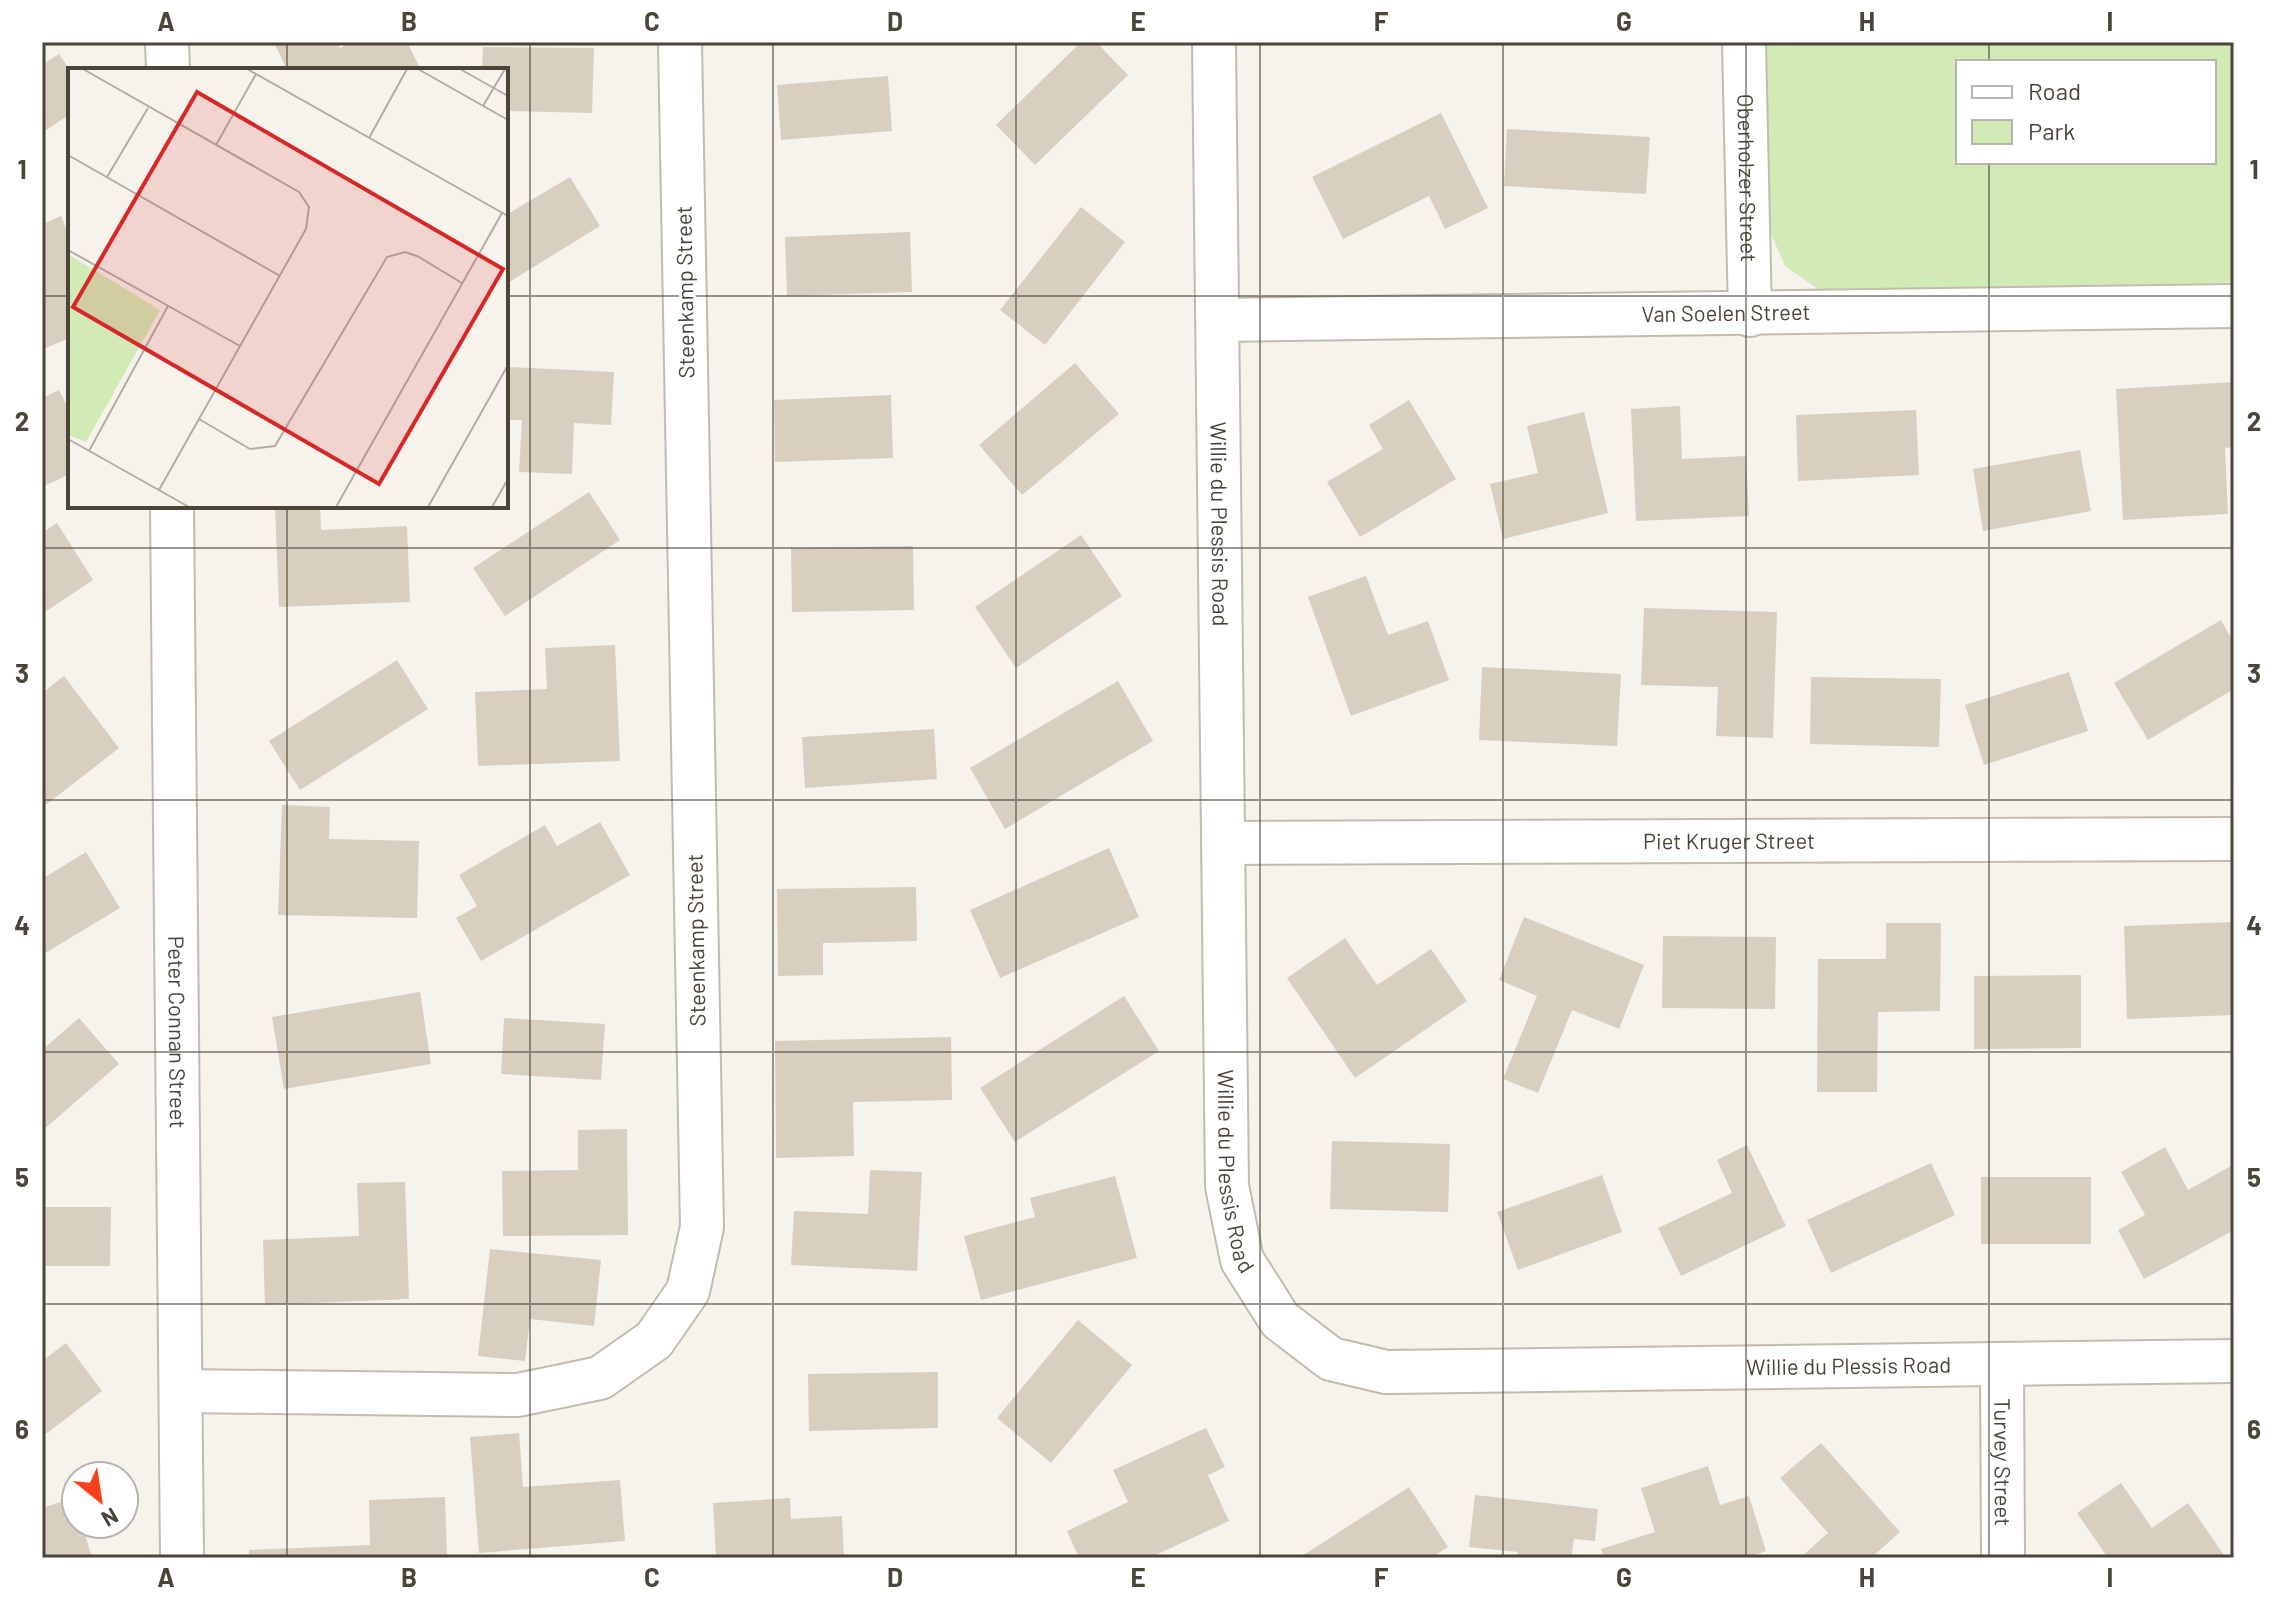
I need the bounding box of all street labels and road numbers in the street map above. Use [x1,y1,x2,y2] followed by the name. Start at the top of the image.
[1733,94,1763,262] street label: Oberholzer Street
[669,205,699,379] street label: Steenkamp Street
[1641,298,1811,326] street label: Van Soelen Street
[1206,421,1235,627] street label: Willie du Plessis Road
[1643,827,1815,853] street label: Piet Kruger Street
[680,853,710,1027] street label: Steenkamp Street
[164,935,192,1128] street label: Peter Connan Street
[1214,1069,1261,1277] street label: Willie du Plessis Road
[1746,1351,1951,1379] street label: Willie du Plessis Road
[1990,1398,2017,1526] street label: Turvey Street

